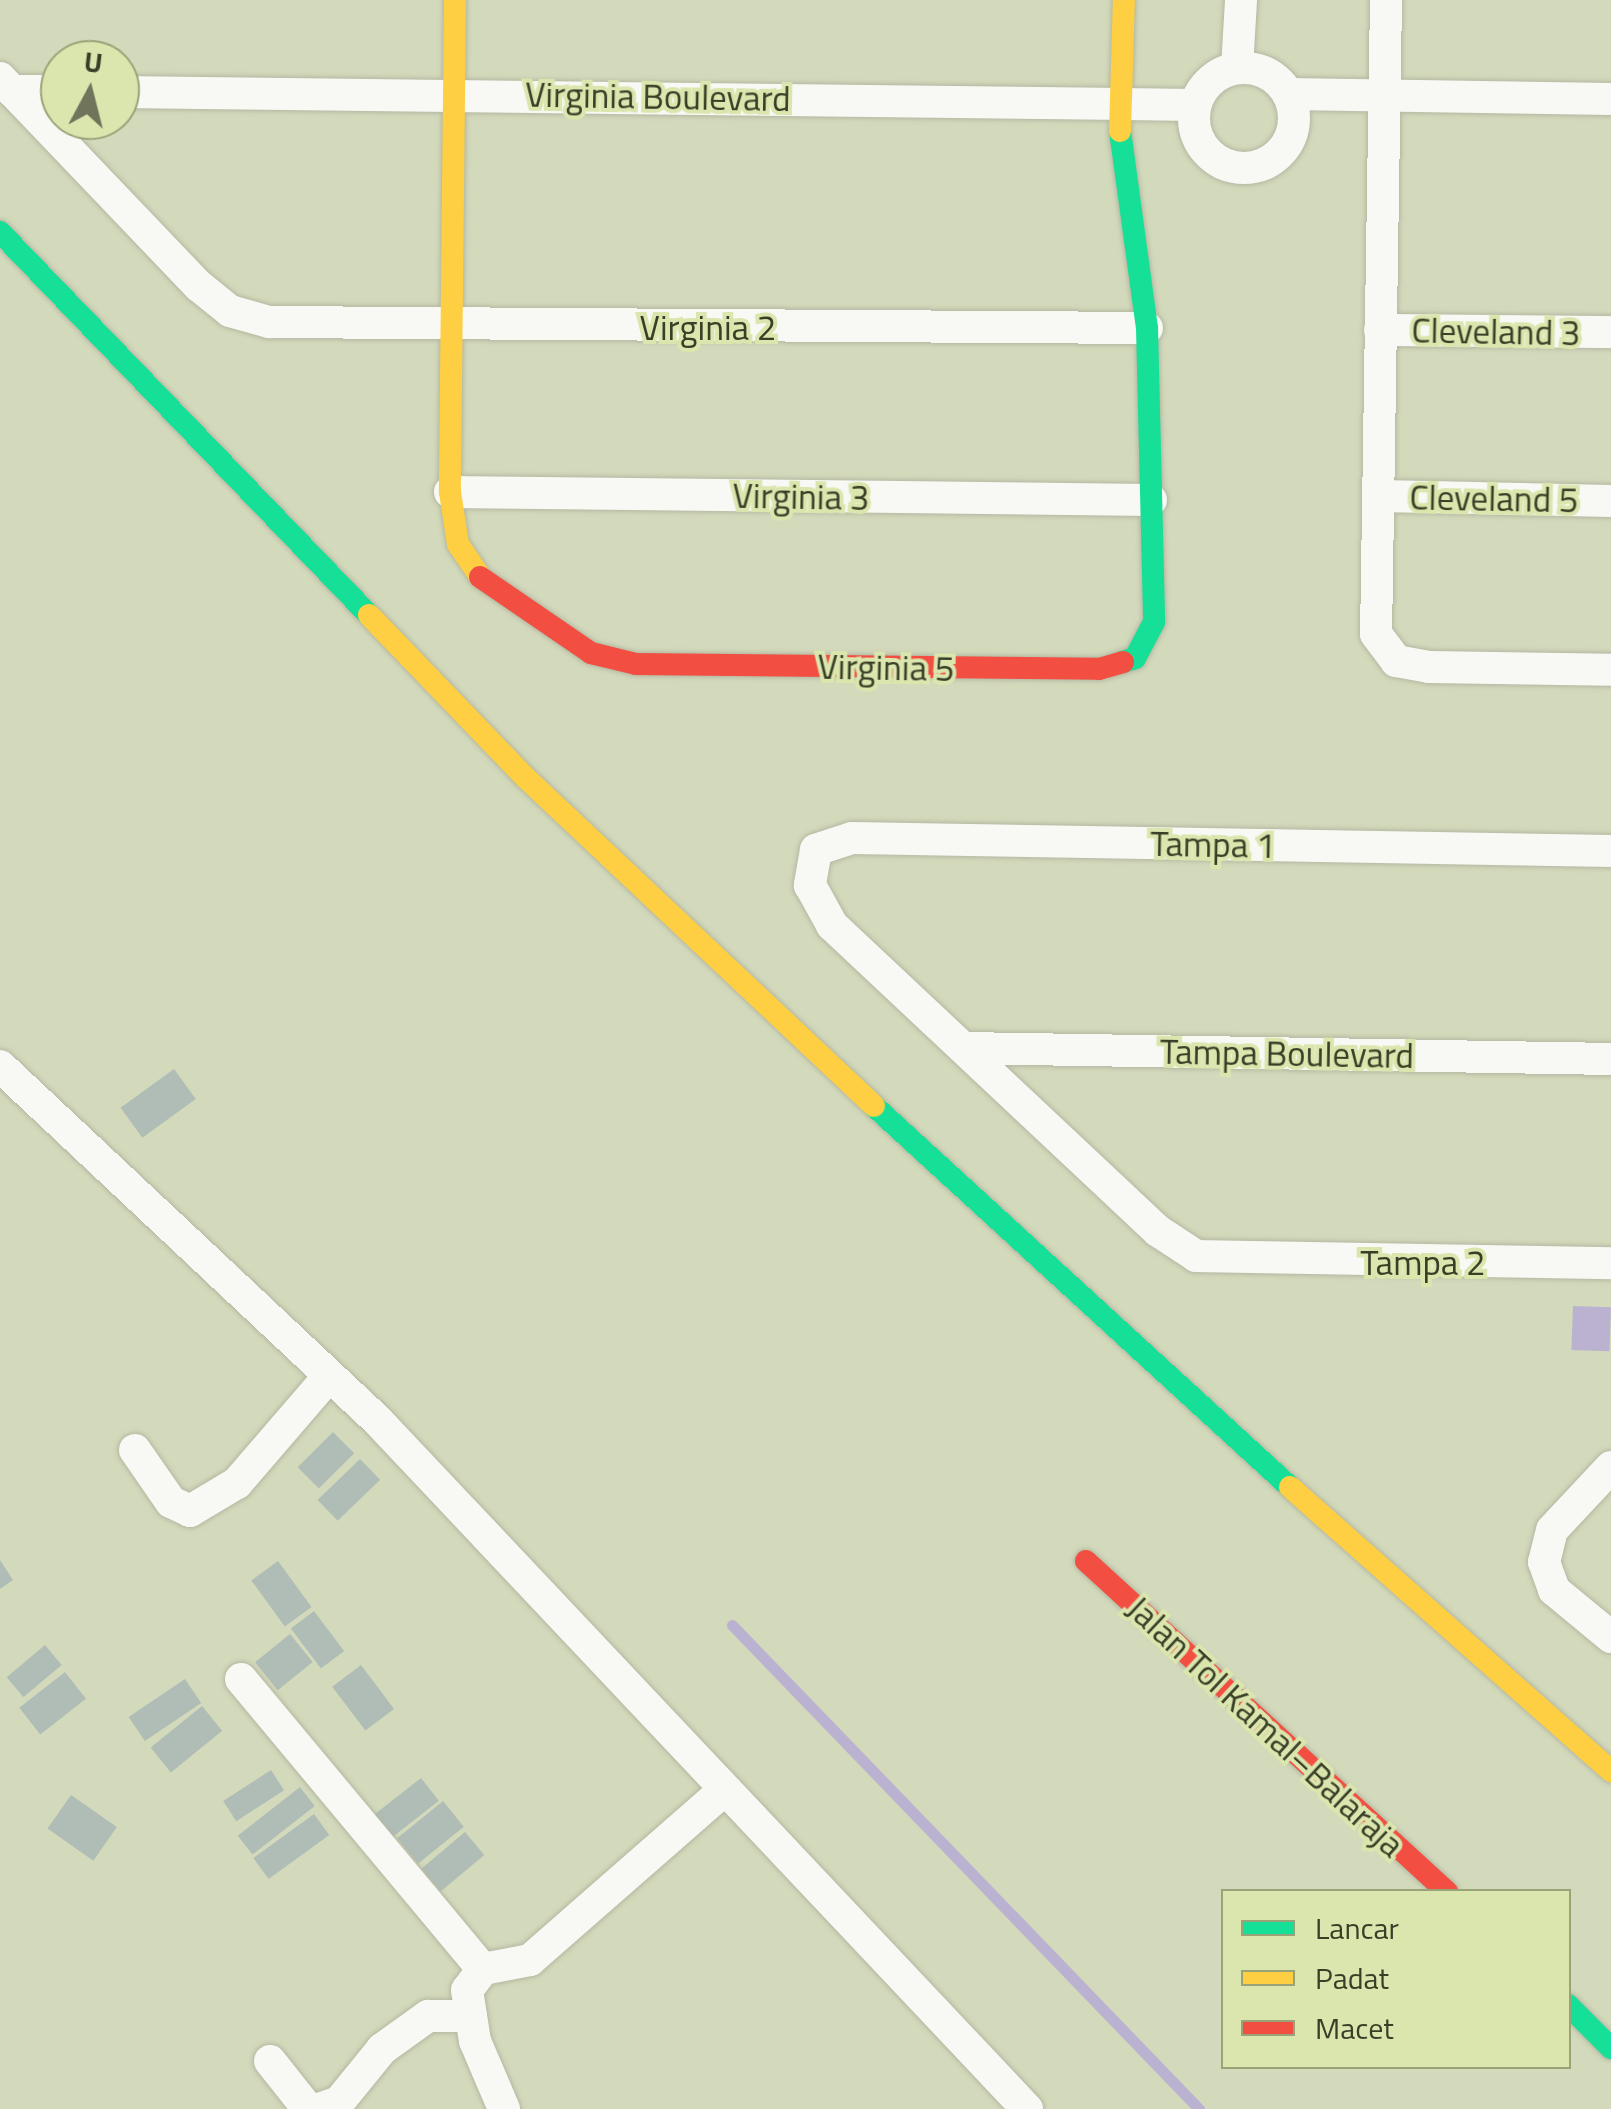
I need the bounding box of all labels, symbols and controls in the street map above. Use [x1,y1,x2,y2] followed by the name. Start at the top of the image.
[82,39,105,84] text: U
[40,40,140,140] north arrow
[525,73,791,119] street label: Virginia Boulevard
[640,306,776,348] street label: Virginia 2
[1411,309,1581,353] street label: Cleveland 3
[732,474,870,518] street label: Virginia 3
[1409,476,1579,520] street label: Cleveland 5
[817,645,955,689] street label: Virginia 5
[1150,822,1276,866] street label: Tampa 1
[1160,1030,1414,1076] street label: Tampa Boulevard
[1360,1241,1486,1283] street label: Tampa 2
[1119,1587,1413,1865] street label: Jalan Tol Kamal–Balaraja
[1221,1889,1571,2069] legend
[1315,1905,1399,1951] text: Lancar
[1315,1955,1389,2001] text: Padat
[1315,2005,1394,2051] text: Macet

